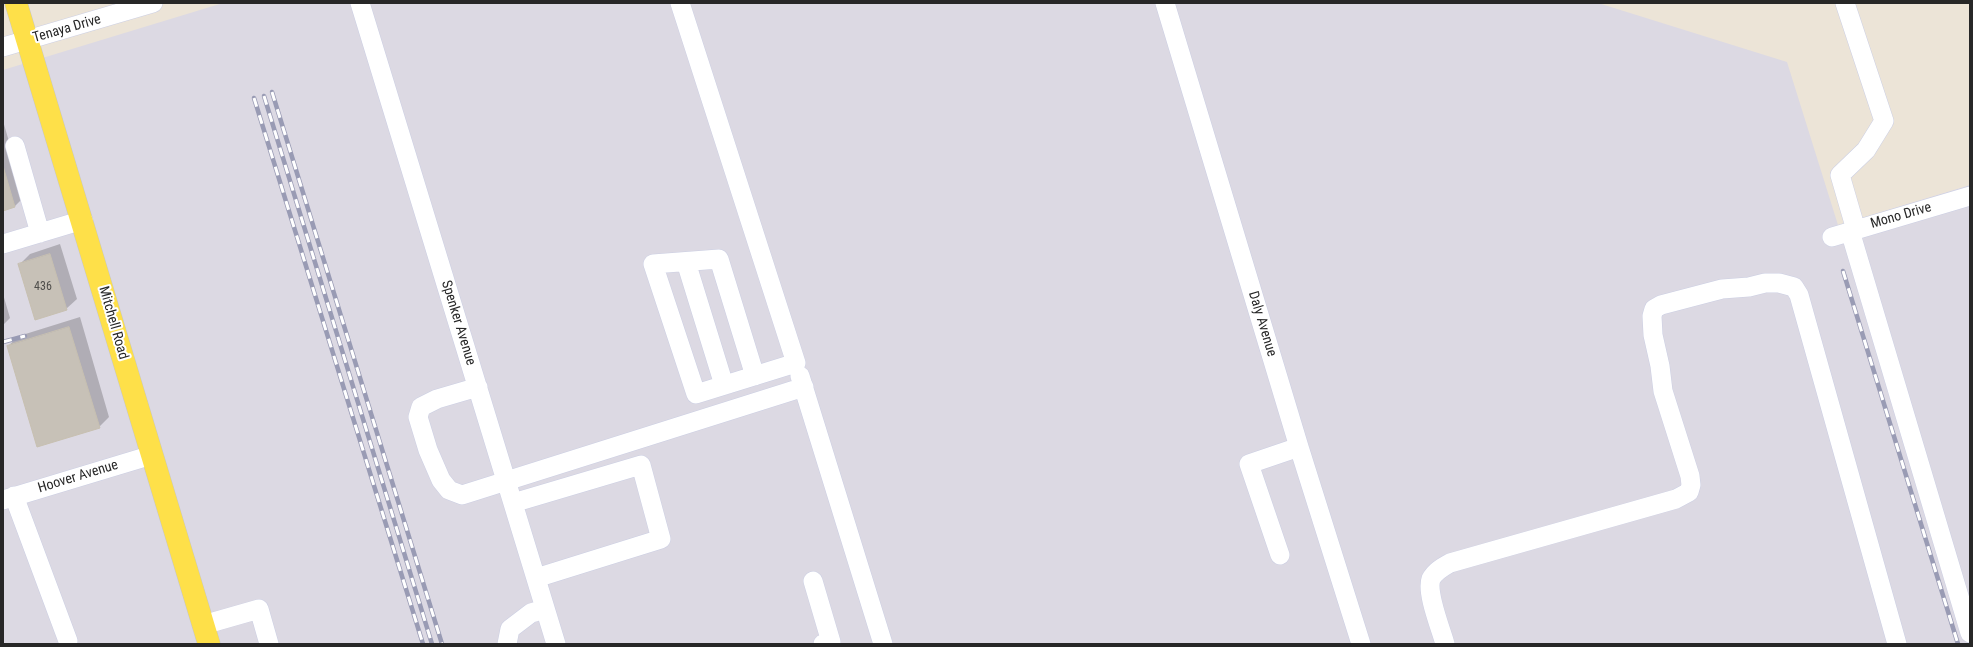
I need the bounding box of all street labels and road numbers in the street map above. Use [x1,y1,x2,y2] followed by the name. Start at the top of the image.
[31,11,103,47] street label: Tenaya Drive
[1869,199,1933,233] street label: Mono Drive
[437,278,479,368] street label: Spenker Avenue
[95,284,131,362] street label: Mitchell Road
[1244,289,1280,359] street label: Daly Avenue
[36,457,120,497] street label: Hoover Avenue

